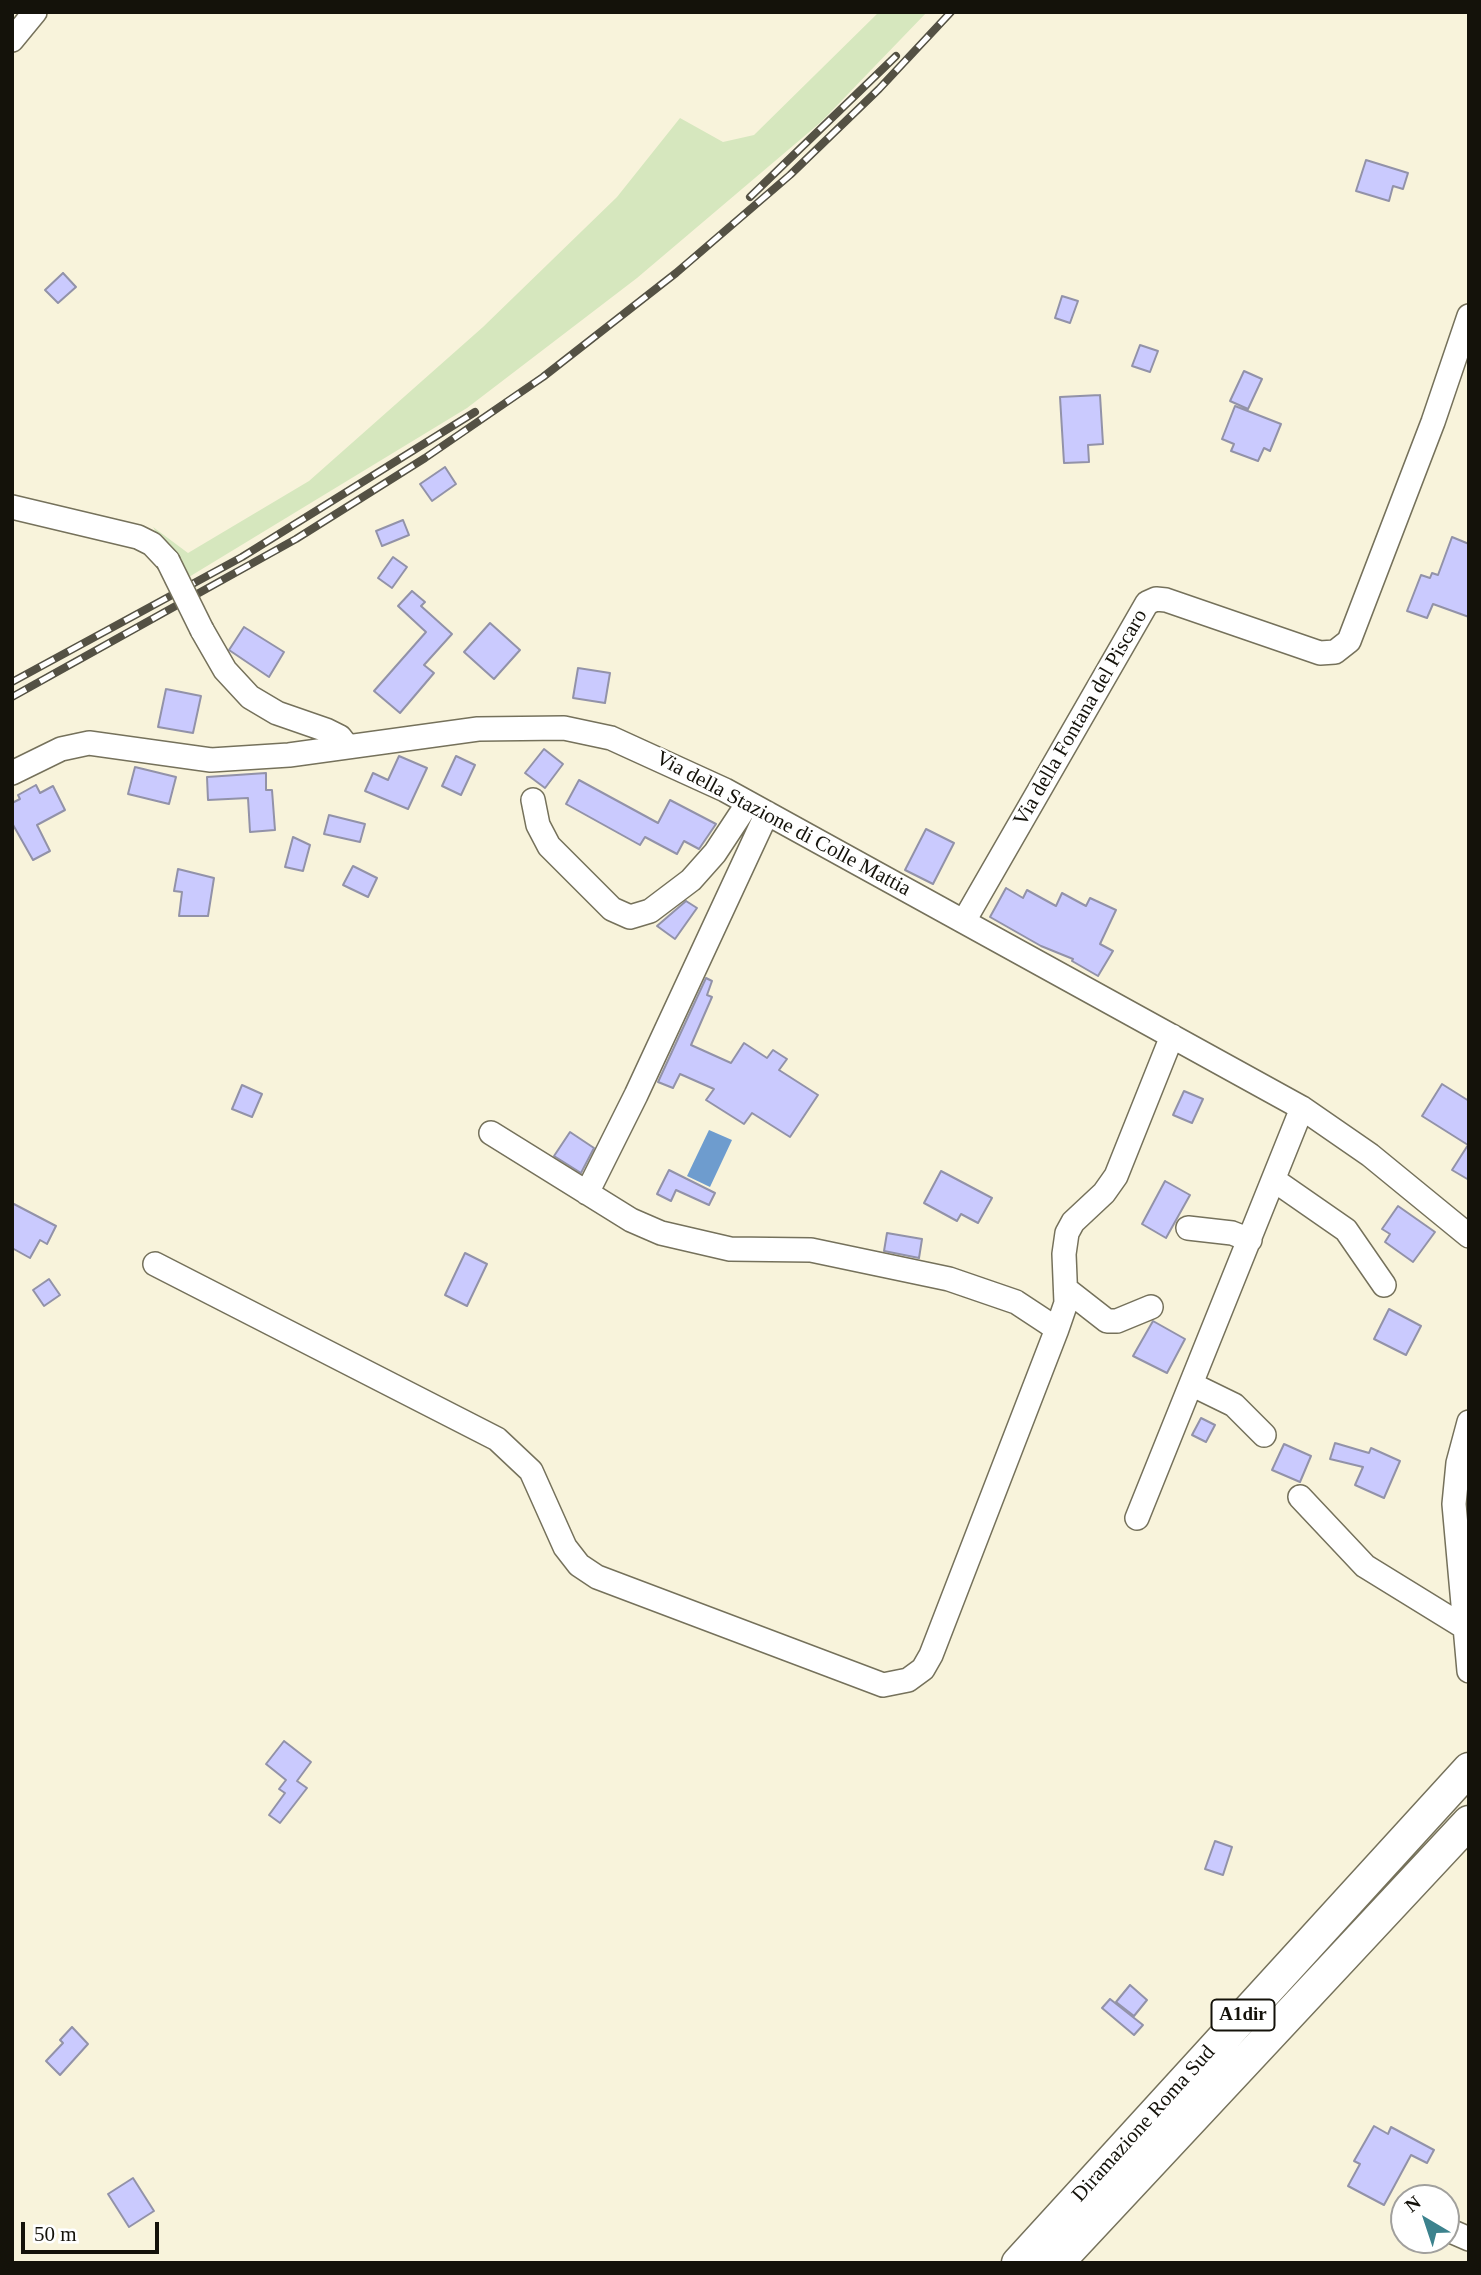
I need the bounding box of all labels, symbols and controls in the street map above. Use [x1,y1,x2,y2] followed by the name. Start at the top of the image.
[1009,605,1153,831] street label: Via della Fontana del Piscaro
[651,746,915,902] street label: Via della Stazione di Colle Mattia
[1212,1999,1274,2030] road number: A1dir
[1067,2041,1221,2207] street label: Diramazione Roma Sud
[1390,2184,1460,2254] north arrow
[1401,2191,1425,2216] text: N
[24,2208,163,2252] scale bar
[34,2222,77,2246] text: 50 m

